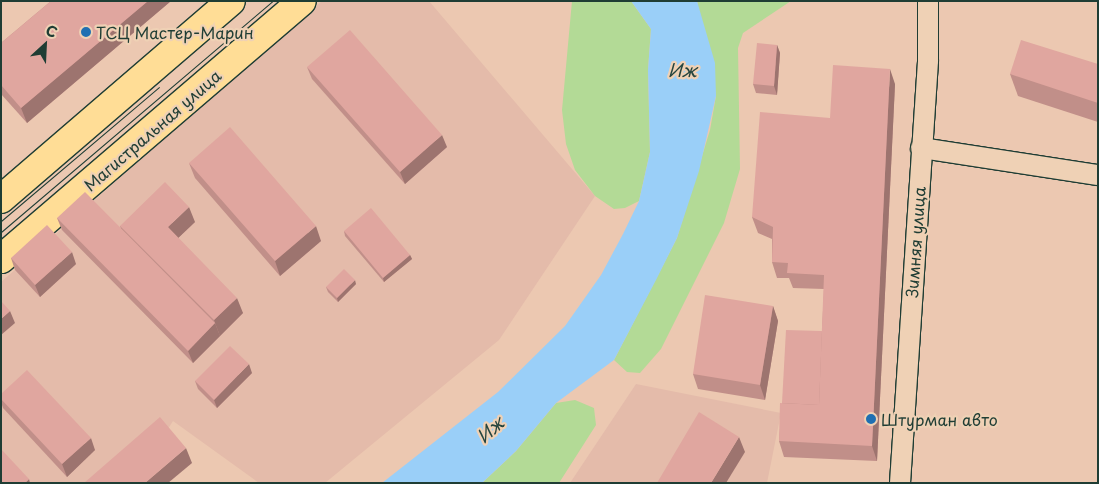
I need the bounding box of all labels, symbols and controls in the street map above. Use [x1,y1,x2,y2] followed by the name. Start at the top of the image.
[42,19,61,43] text: С
[20,20,70,70] north arrow
[96,22,256,42] place label: ТСЦ Мастер-Марин
[80,26,92,38] marker: ТСЦ Мастер-Марин
[668,59,696,81] water label: Иж
[79,65,225,195] street label: Магистральная улица
[902,186,928,298] street label: Зимняя улица
[881,409,998,429] place label: Штурман авто
[472,412,508,448] water label: Иж
[865,413,877,425] marker: Штурман авто

